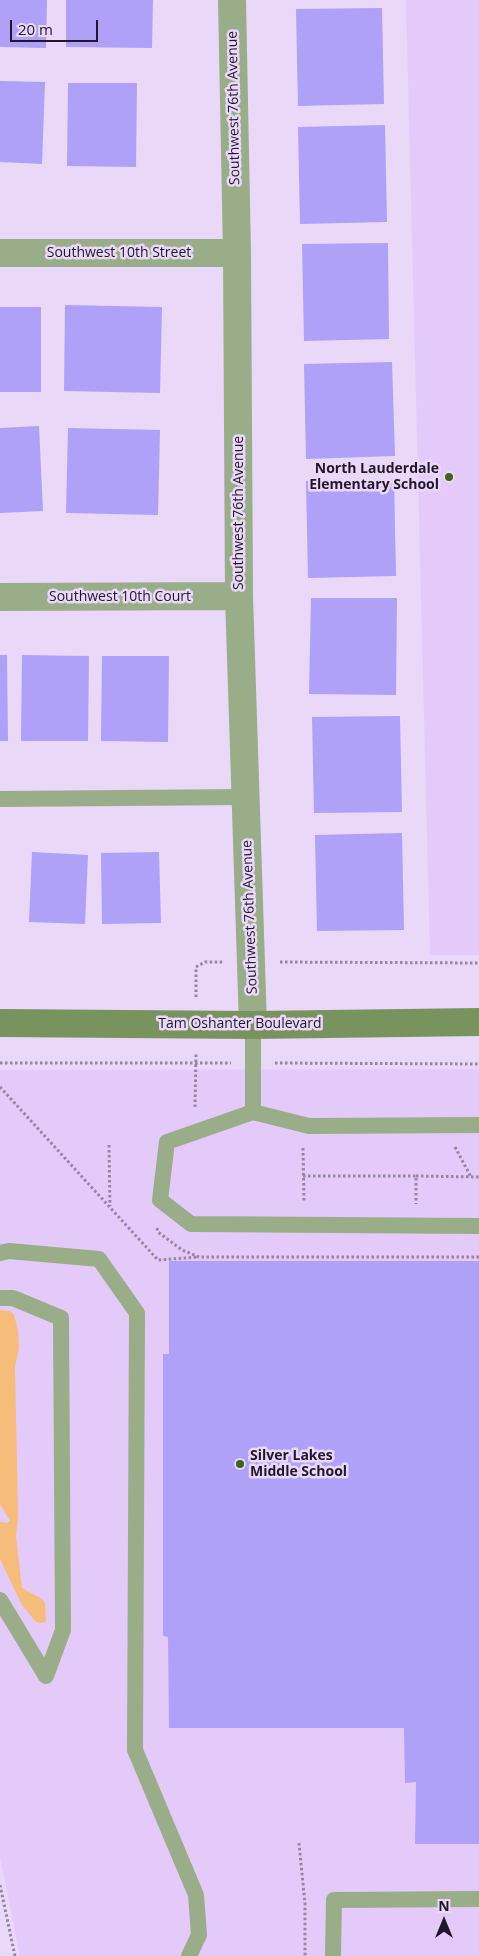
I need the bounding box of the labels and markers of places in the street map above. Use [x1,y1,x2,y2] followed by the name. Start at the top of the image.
[309,461,439,494] place label: North Lauderdale Elementary School
[443,471,455,483] marker: North Lauderdale Elementary School
[250,1448,347,1480] place label: Silver Lakes Middle School
[234,1458,246,1470] marker: Silver Lakes Middle School

